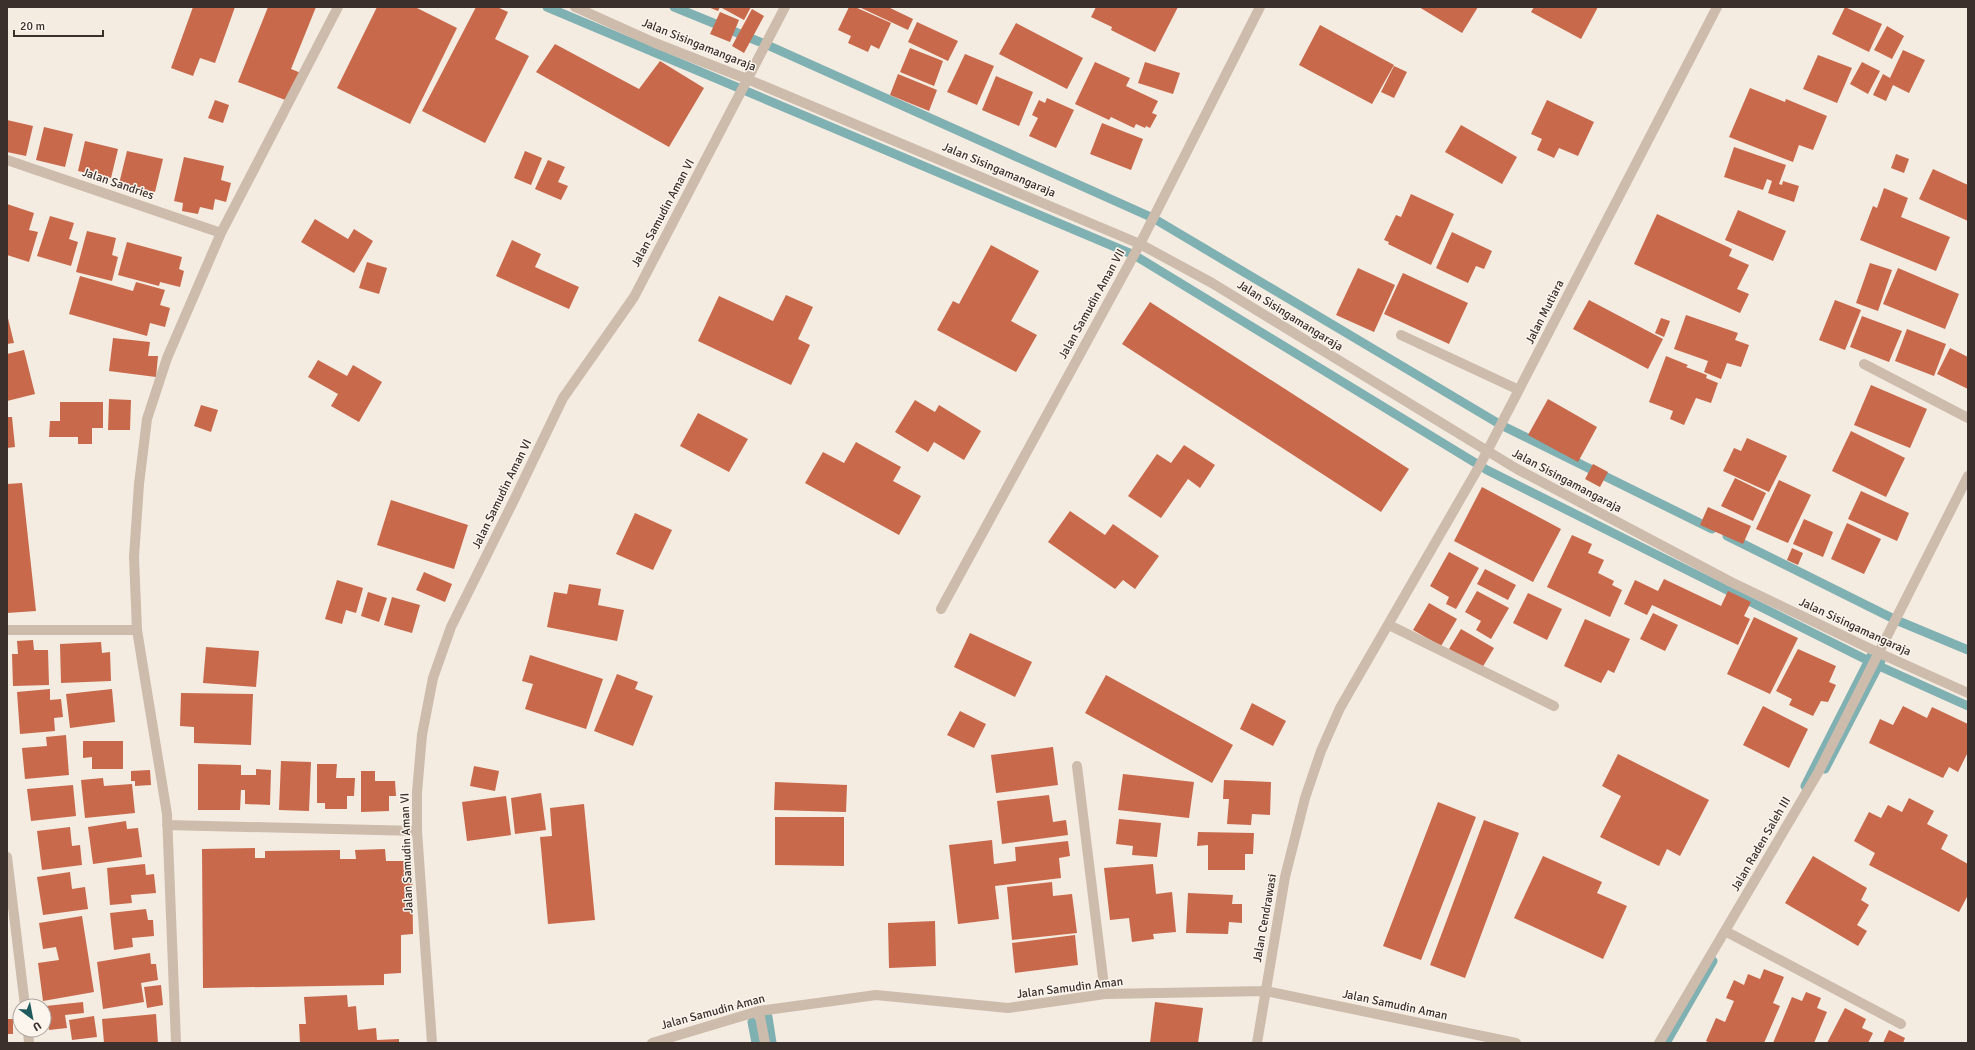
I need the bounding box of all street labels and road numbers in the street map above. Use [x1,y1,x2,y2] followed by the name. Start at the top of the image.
[640,15,758,75] street label: Jalan Sisingamangaraja
[940,139,1058,201] street label: Jalan Sisingamangaraja
[628,156,698,270] street label: Jalan Samudin Aman VI
[80,165,156,203] street label: Jalan Sandries
[1055,246,1129,362] street label: Jalan Samudin Aman VII
[1234,277,1346,355] street label: Jalan Sisingamangaraja
[1522,277,1568,347] street label: Jalan Mutiara
[469,437,535,551] street label: Jalan Samudin Aman VI
[1510,446,1624,516] street label: Jalan Sisingamangaraja
[1797,594,1913,660] street label: Jalan Sisingamangaraja
[397,793,417,913] street label: Jalan Samudin Aman VI
[1728,794,1794,894] street label: Jalan Raden Saleh III
[1250,873,1280,963] street label: Jalan Cendrawasi
[1016,974,1124,1002] street label: Jalan Samudin Aman
[1341,987,1449,1023] street label: Jalan Samudin Aman
[659,991,767,1033] street label: Jalan Samudin Aman

